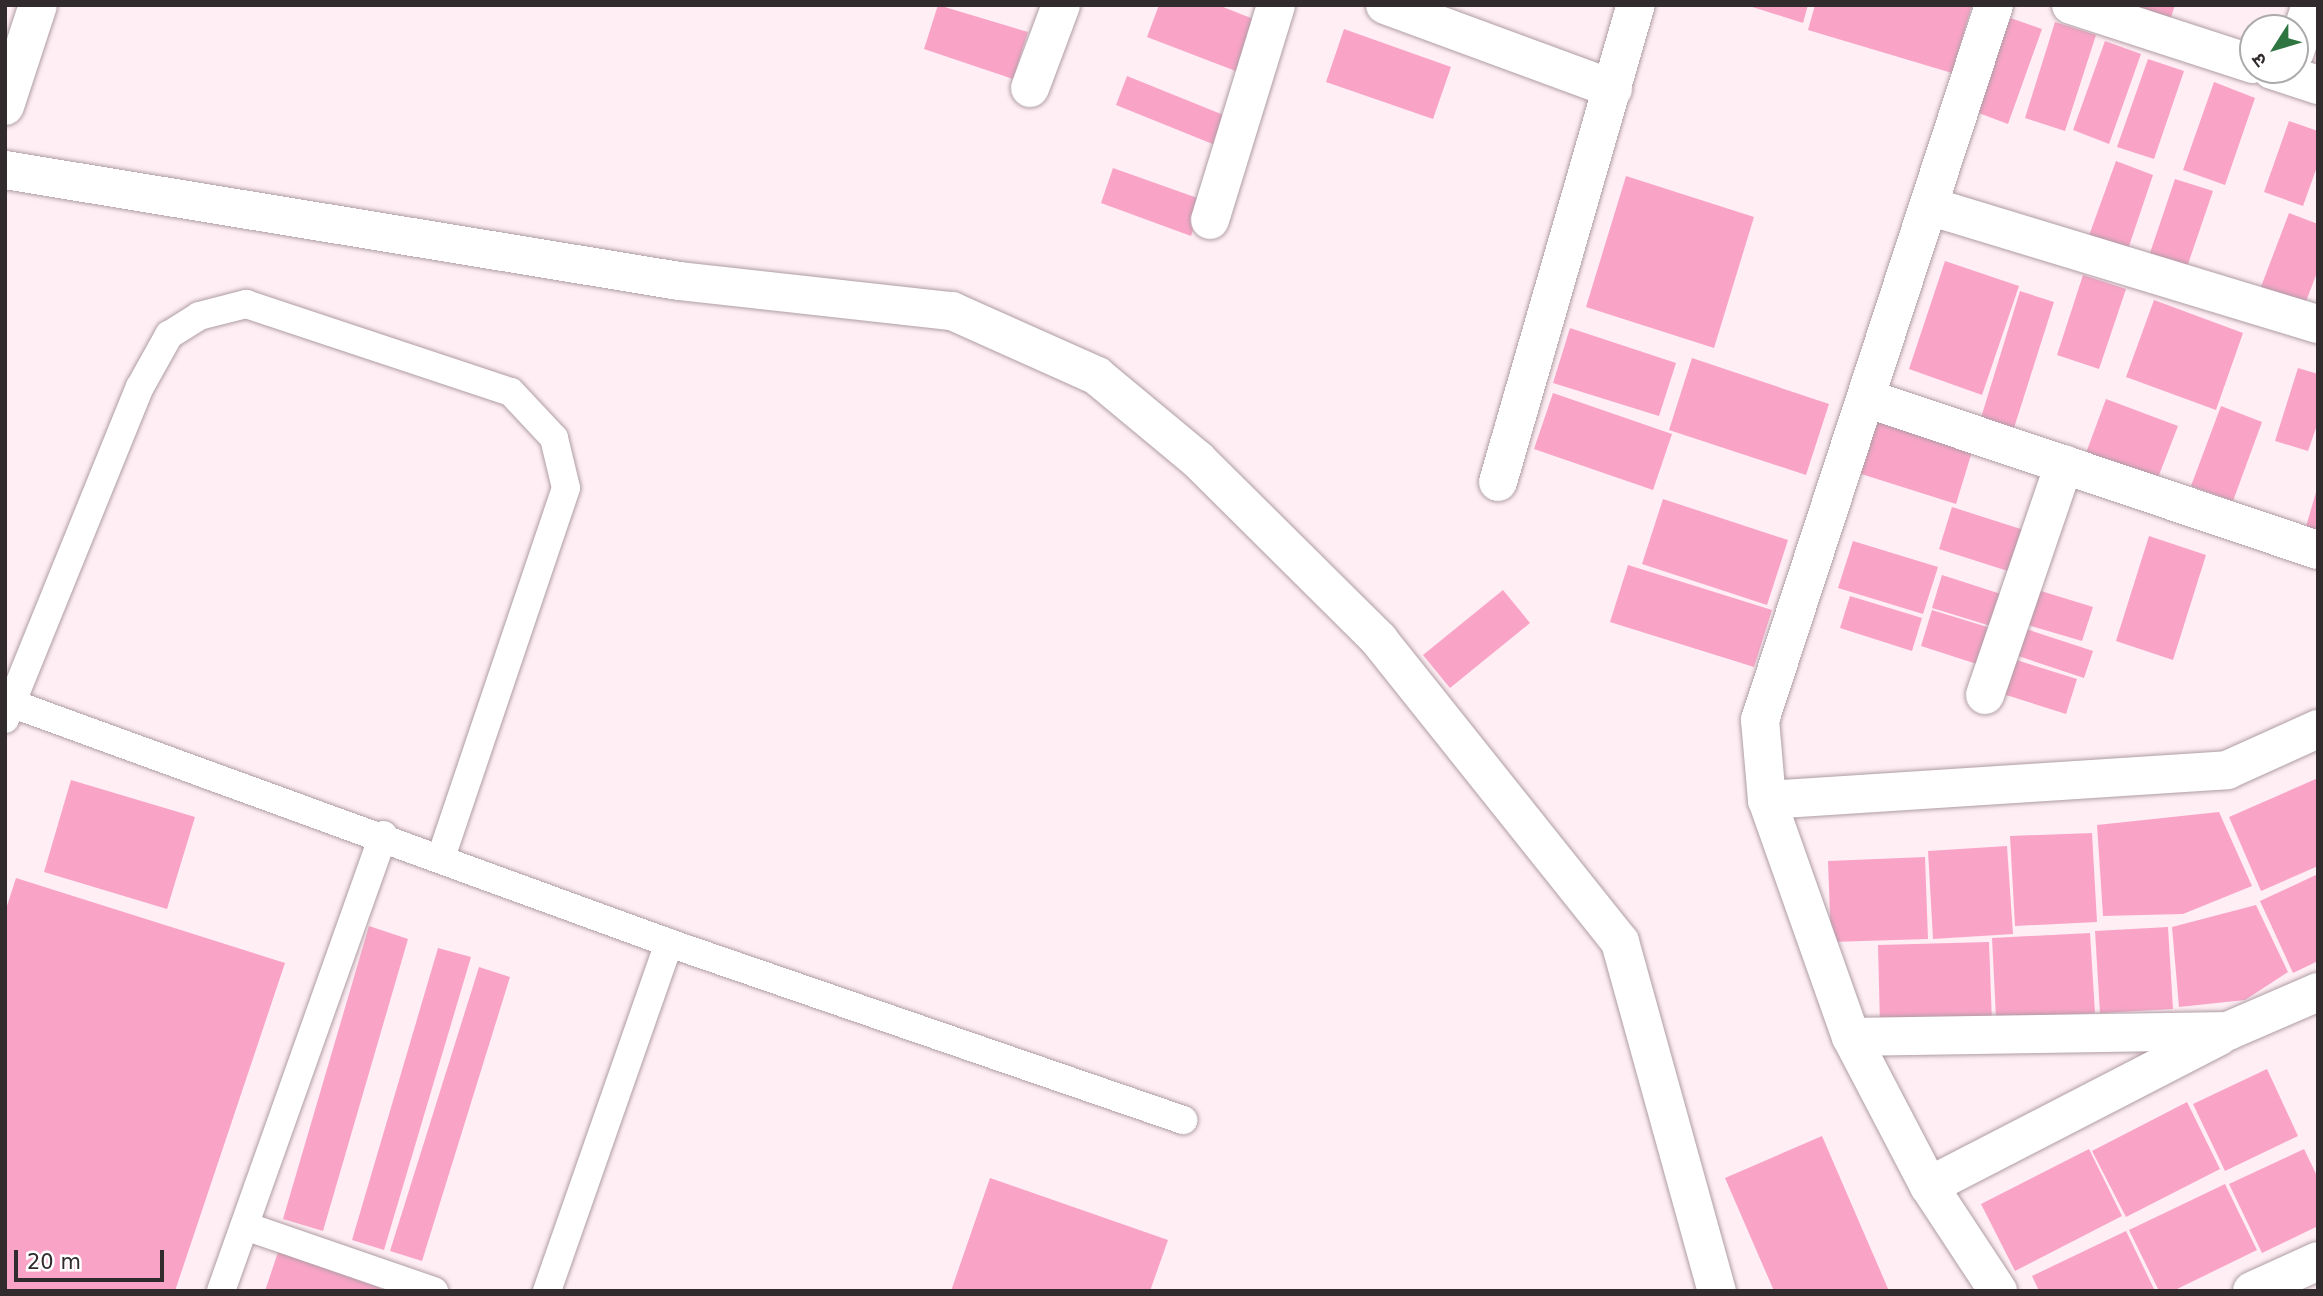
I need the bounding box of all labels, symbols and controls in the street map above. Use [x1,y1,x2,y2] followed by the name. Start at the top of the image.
[2239,14,2309,84] north arrow
[2247,49,2271,71] text: उ
[18,1236,168,1280] scale bar
[27,1250,81,1274] text: 20 m

